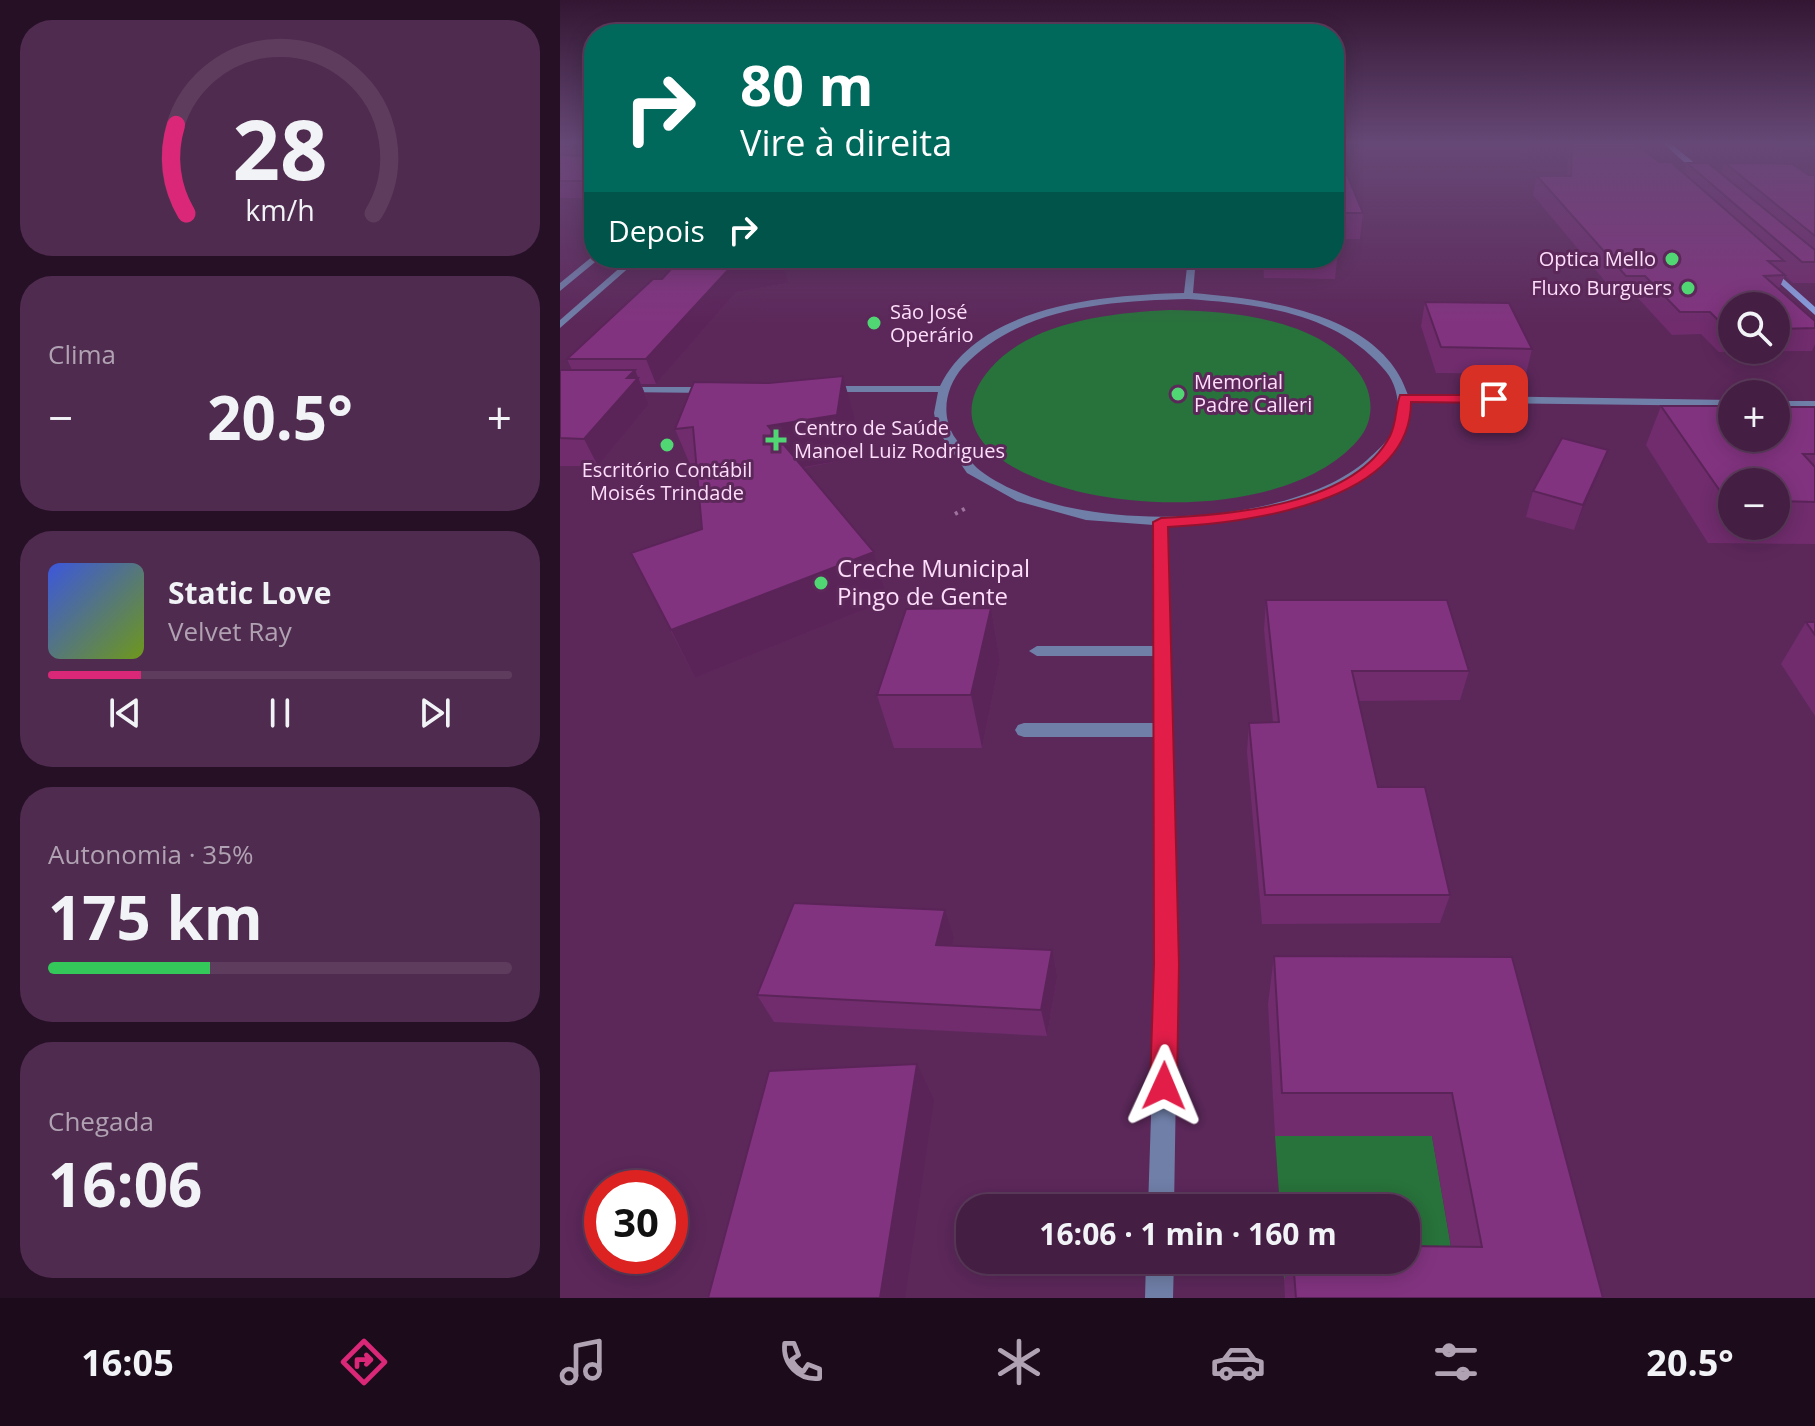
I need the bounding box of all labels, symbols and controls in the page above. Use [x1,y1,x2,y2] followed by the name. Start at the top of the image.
[740,46,874,122] text: 80 m
[608,56,712,160] icon: right
[232,90,328,203] text: 28
[740,118,952,167] text: Vire à direita
[245,190,315,229] text: km/h
[721,208,765,252] icon: right
[608,210,705,251] text: Depois
[1539,245,1656,272] place label: Optica Mello
[1663,250,1681,268] marker: Optica Mello
[1531,274,1672,301] place label: Fluxo Burguers
[1679,279,1697,297] marker: Fluxo Burguers
[1718,292,1790,540] map controls
[1718,292,1790,364] button: search
[890,298,974,348] place label: São José Operário
[865,314,883,332] marker: São José Operário
[48,336,116,372] text: Clima
[1460,365,1528,433] pin
[1194,368,1312,418] place label: Memorial Padre Calleri
[207,376,353,458] text: 20.5°
[1472,377,1516,421] icon: arrive
[1718,380,1790,452] button: +
[1169,385,1187,403] marker: Memorial Padre Calleri
[48,387,73,447] text: −
[487,387,512,447] text: +
[794,414,1005,464] place label: Centro de Saúde Manoel Luiz Rodrigues
[765,429,787,451] marker: Centro de Saúde Manoel Luiz Rodrigues
[658,436,676,454] marker: Escritório Contábil Moisés Trindade
[582,456,752,506] place label: Escritório Contábil Moisés Trindade
[1718,468,1790,540] button: −
[837,551,1030,612] place label: Creche Municipal Pingo de Gente
[168,572,331,613] text: Static Love
[812,574,830,592] marker: Creche Municipal Pingo de Gente
[168,613,292,649] text: Velvet Ray
[103,691,147,735] icon: previous
[258,691,302,735] icon: pause
[413,691,457,735] icon: next
[48,836,254,872] text: Autonomia · 35%
[48,876,263,958] text: 175 km
[1122,1044,1206,1128] position arrow
[48,1103,154,1139] text: Chegada
[48,1143,202,1225] text: 16:06
[584,1170,688,1274] speed limit sign: 30
[1039,1213,1337,1254] text: 16:06 · 1 min · 160 m
[336,1334,392,1390] icon: directions
[555,1334,611,1390] icon: music
[773,1334,829,1390] icon: phone
[991,1334,1047,1390] icon: climate
[1210,1334,1266,1390] icon: car
[1428,1334,1484,1390] icon: filters
[81,1338,174,1387] text: 16:05
[1646,1338,1734,1387] text: 20.5°

